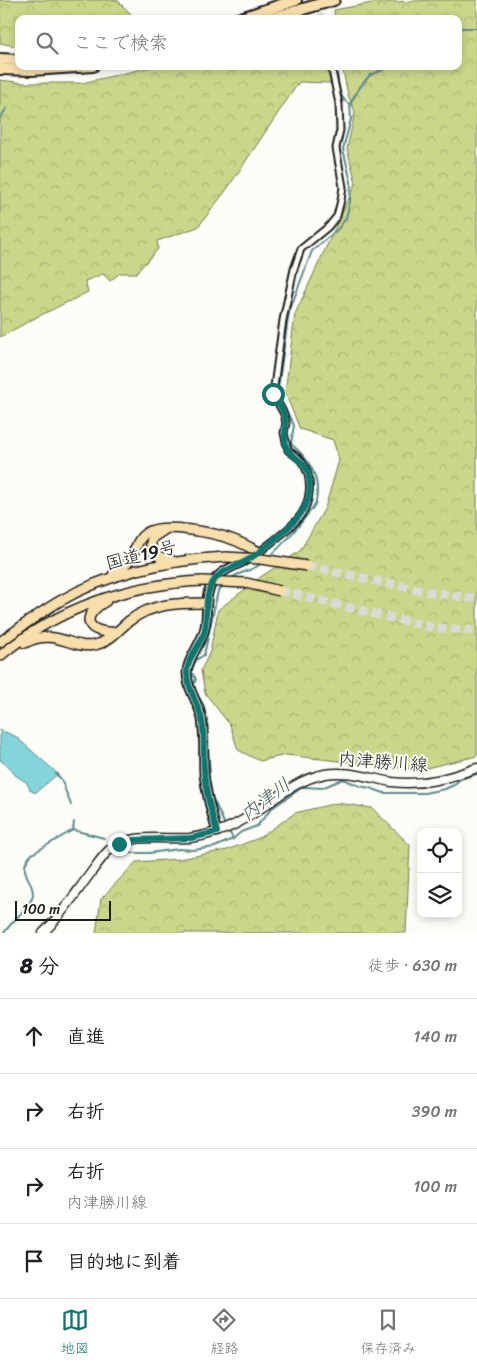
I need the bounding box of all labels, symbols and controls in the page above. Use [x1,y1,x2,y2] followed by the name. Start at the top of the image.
[15,15,462,70] search box
[73,26,168,59] text: ここで検索
[33,29,61,57] icon: search
[262,383,285,406] route start
[102,531,180,579] street label: 国道19号
[337,743,429,781] street label: 内津勝川線
[233,769,298,830] water label: 内津川
[417,828,462,918] map controls
[417,828,462,873] button: locate
[108,833,131,856] route end
[417,873,462,918] button: layers
[22,897,60,922] text: 100 m
[15,898,111,921] scale bar
[20,947,59,985] text: 8 分
[368,951,457,980] text: 徒歩 · 630 m
[67,1020,105,1053] text: 直進
[20,1022,48,1050] icon: ahead
[414,1022,457,1051] text: 140 m
[67,1095,105,1128] text: 右折
[20,1097,48,1125] icon: right
[412,1097,457,1126] text: 390 m
[67,1155,105,1188] text: 右折
[20,1172,48,1200] icon: right
[413,1172,457,1201] text: 100 m
[67,1188,147,1217] text: 内津勝川線
[67,1245,181,1278] text: 目的地に到着
[20,1247,48,1275] icon: arrive
[61,1306,89,1361] tab: 地図
[210,1306,238,1361] tab: 経路
[360,1306,416,1361] tab: 保存済み

